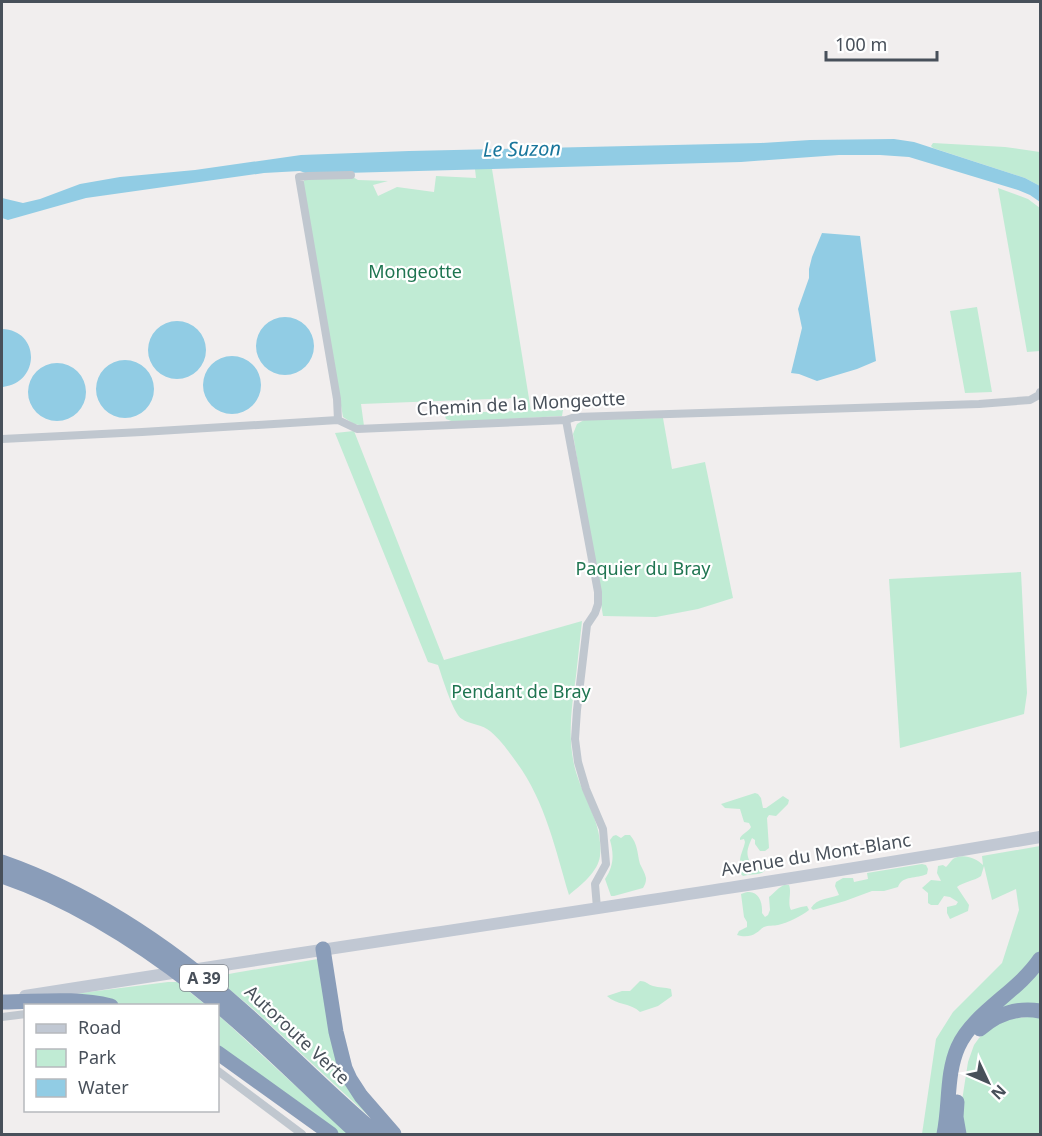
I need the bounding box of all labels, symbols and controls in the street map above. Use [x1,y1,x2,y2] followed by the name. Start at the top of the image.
[826,24,937,62] scale bar
[835,32,887,56] text: 100 m
[483,134,561,163] water label: Le Suzon
[368,259,462,283] park label: Mongeotte
[416,386,626,420] street label: Chemin de la Mongeotte
[575,556,711,580] park label: Paquier du Bray
[451,679,592,703] park label: Pendant de Bray
[719,827,913,881] street label: Avenue du Mont-Blanc
[180,965,228,991] road number: A 39
[240,979,355,1089] street label: Autoroute Verte
[24,1004,219,1112] legend
[78,1015,121,1039] text: Road
[78,1045,116,1069] text: Park
[958,1052,1018,1112] north arrow
[78,1075,129,1099] text: Water
[986,1080,1011,1105] text: N

